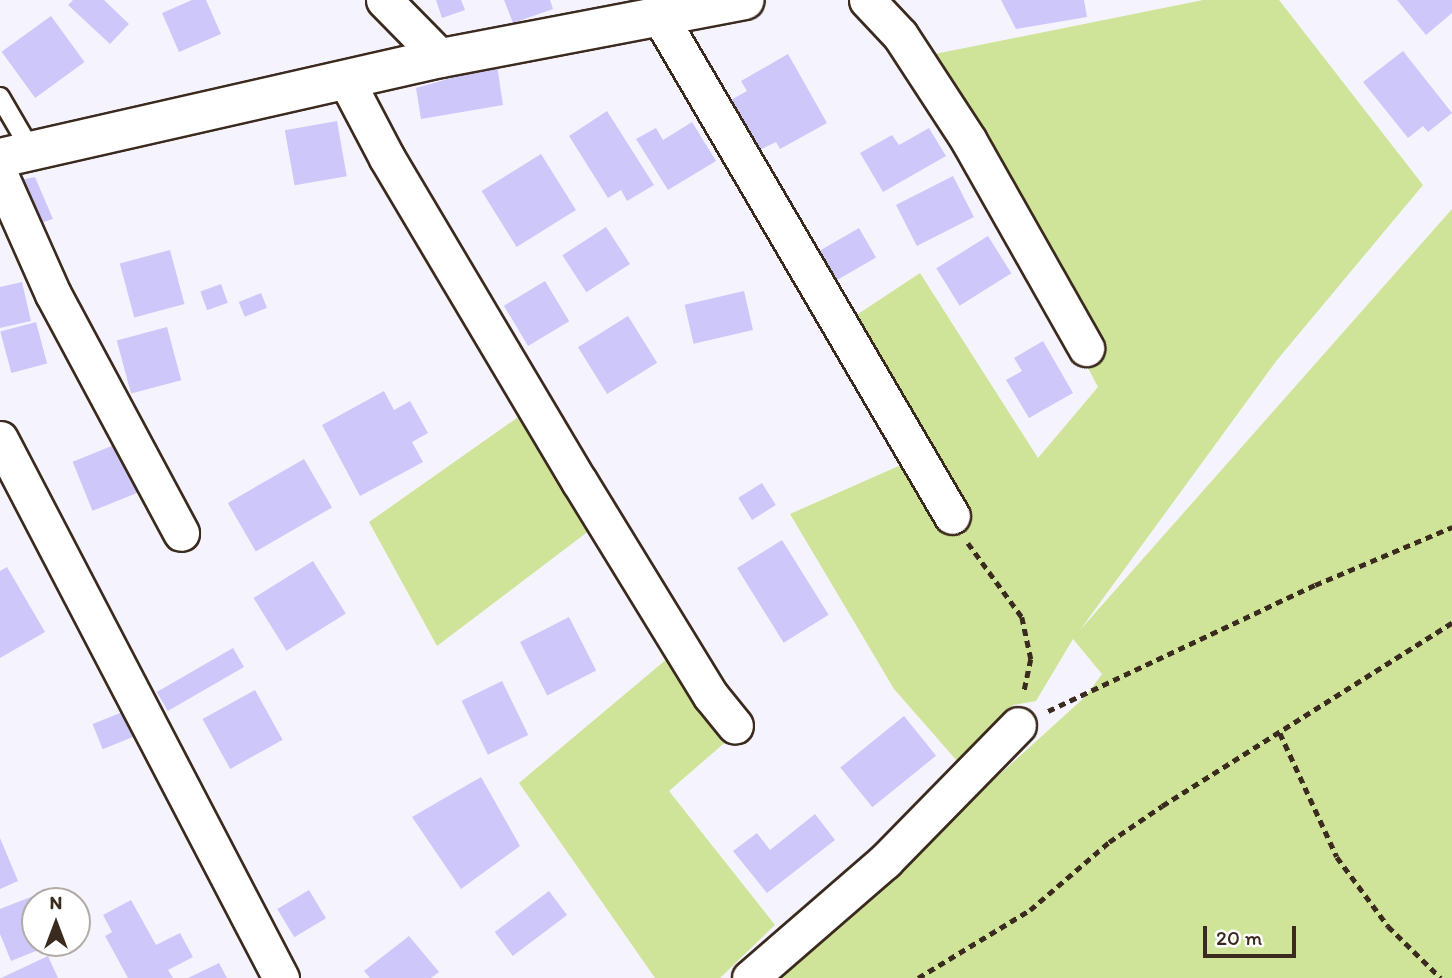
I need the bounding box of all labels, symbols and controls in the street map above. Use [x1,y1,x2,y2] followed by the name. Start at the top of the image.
[21,887,91,957] north arrow
[50,891,62,914] text: N
[1207,912,1300,956] scale bar
[1216,925,1262,950] text: 20 m

